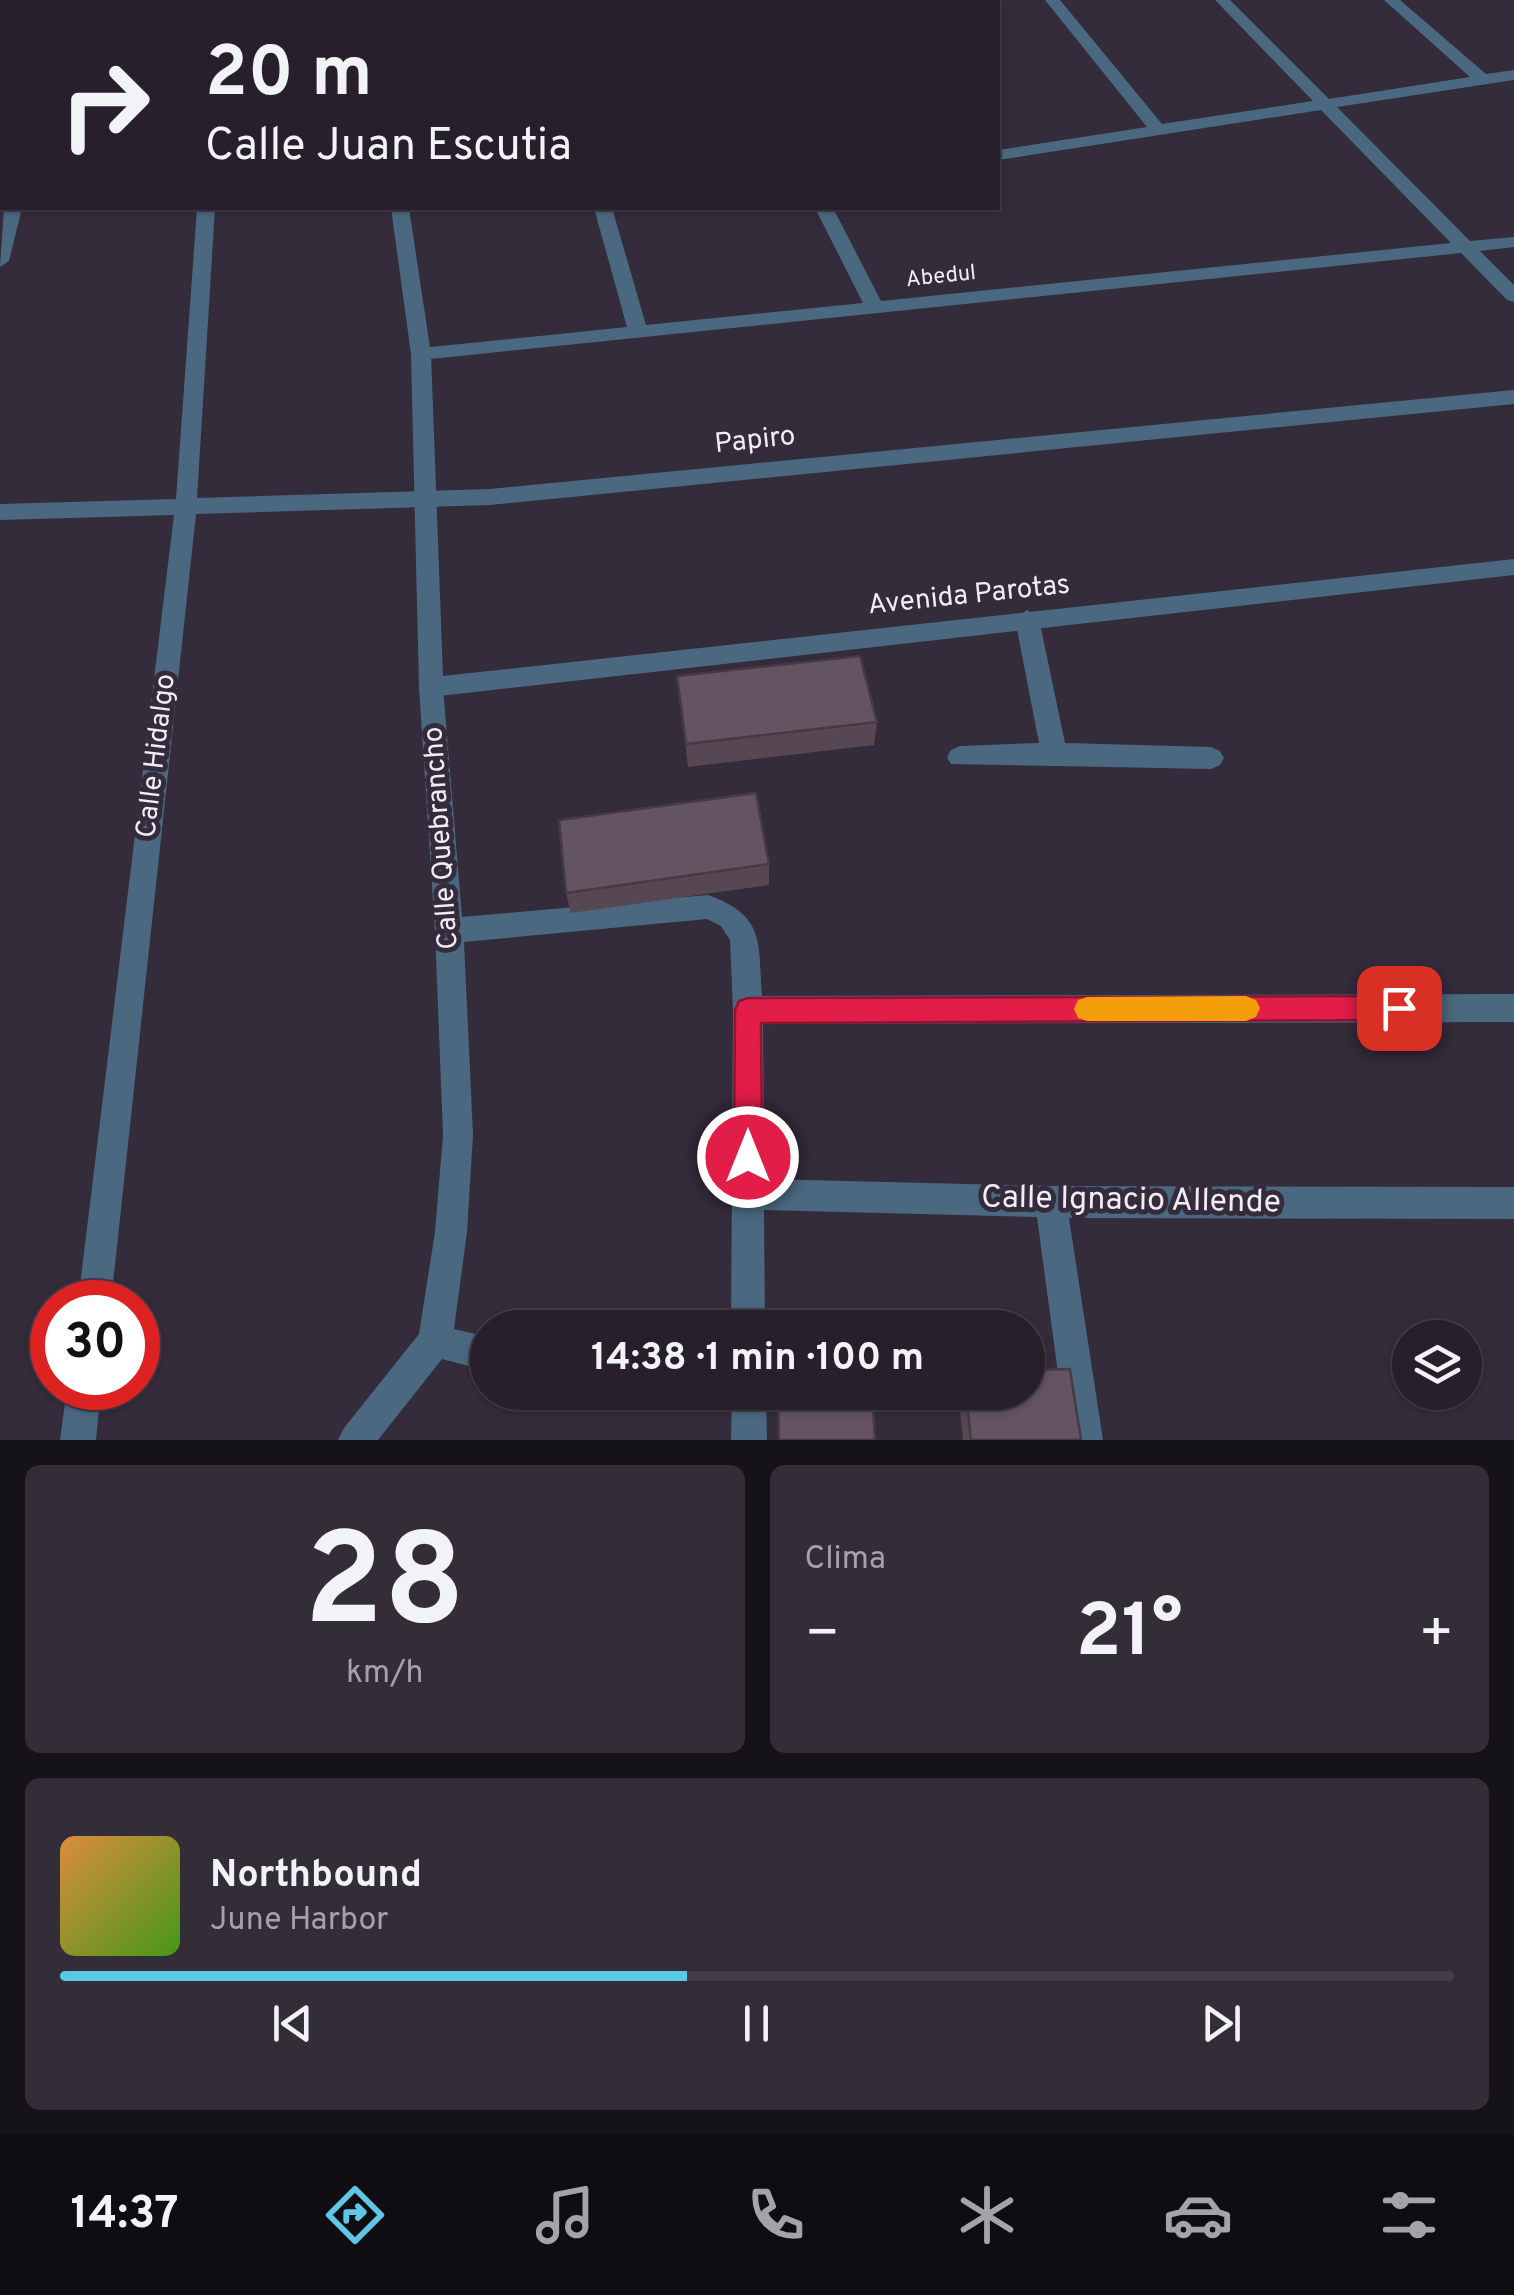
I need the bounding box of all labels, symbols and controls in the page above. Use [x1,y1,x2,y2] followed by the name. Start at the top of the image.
[205,32,373,121] text: 20 m
[40,40,170,170] icon: right
[205,119,572,176] text: Calle Juan Escutia
[905,260,977,294] street label: Abedul
[713,419,797,463] street label: Papiro
[866,567,1072,625] street label: Avenida Parotas
[129,672,185,840] street label: Calle Hidalgo
[416,725,468,951] street label: Calle Quebrancho
[1357,966,1442,1051] pin
[1372,981,1427,1036] icon: arrive
[696,1105,800,1209] position arrow
[981,1178,1281,1224] street label: Calle Ignacio Allende
[30,1280,160,1410] speed limit sign: 30
[1392,1320,1482,1410] map controls
[1392,1320,1482,1410] button: layers
[591,1335,924,1384] text: 14:38 · 1 min · 100 m
[304,1506,465,1671] text: 28
[805,1540,886,1580] text: Clima
[1076,1588,1183,1683] text: 21°
[805,1601,840,1671] text: −
[1419,1601,1454,1671] text: +
[346,1654,424,1694] text: km/h
[210,1852,422,1901] text: Northbound
[210,1901,389,1941] text: June Harbor
[265,1996,320,2051] icon: previous
[729,1996,784,2051] icon: pause
[1194,1996,1249,2051] icon: next
[320,2180,390,2250] icon: directions
[530,2180,600,2250] icon: music
[741,2180,811,2250] icon: phone
[952,2180,1022,2250] icon: climate
[1163,2180,1233,2250] icon: car
[1374,2180,1444,2250] icon: filters
[70,2187,179,2244] text: 14:37

